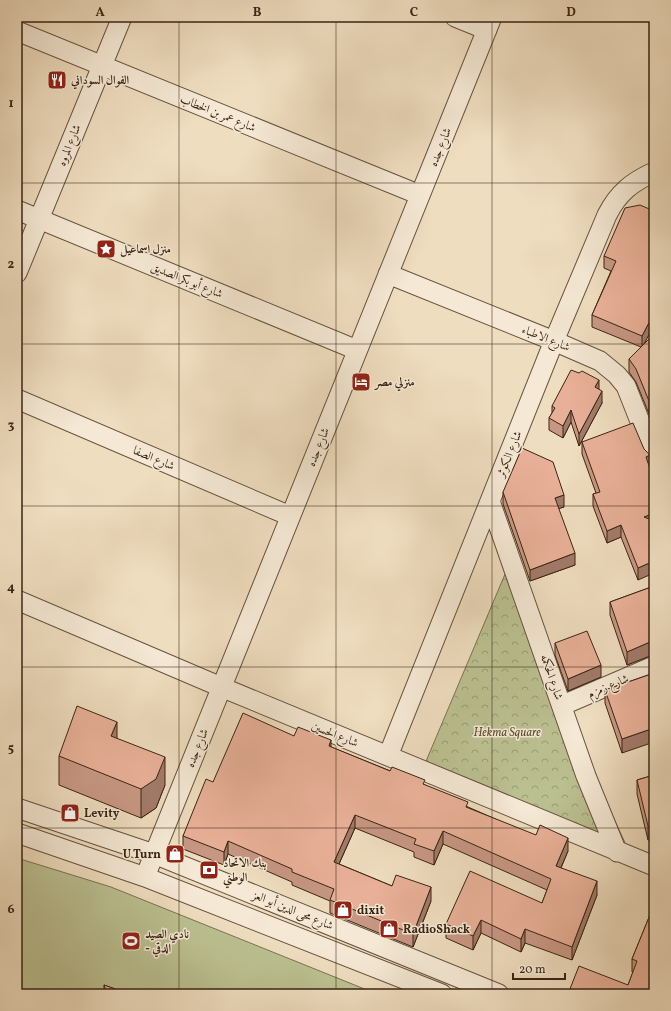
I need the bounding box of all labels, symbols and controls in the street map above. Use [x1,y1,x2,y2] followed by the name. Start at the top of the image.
[95,4,105,22] text: A
[253,4,262,22] text: B
[410,4,418,22] text: C
[566,4,576,22] text: D
[46,69,68,91] restaurant icon: الفوال السوداني
[70,73,129,90] place label: الفوال السوداني
[177,91,258,138] street label: شارع عمر بن الخطاب
[8,95,14,113] text: 1
[54,122,87,169] street label: شارع المروه
[426,125,458,170] street label: شارع جده
[95,238,117,260] place icon: منزل اسماعيل
[120,242,171,258] place label: منزل اسماعيل
[8,256,15,274] text: 2
[148,258,225,305] street label: شارع أبو بكر الصديق
[518,322,572,358] street label: شارع الاطباء
[350,371,372,393] hotel icon: منزلي مصر
[373,375,415,392] place label: منزلي مصر
[8,417,15,435] text: 3
[304,425,336,470] street label: شارع جده
[493,429,528,483] street label: شارع الكوثر
[130,443,177,477] street label: شارع الصفا
[7,579,15,597] text: 4
[534,652,566,703] street label: شارع الحكمه
[585,671,632,705] street label: شارع زمزم
[308,718,361,754] street label: شارع الحسين
[473,725,541,741] park label: Hekma Square
[183,726,215,771] street label: شارع جده
[8,740,14,758] text: 5
[59,802,81,824] shop icon: Levity
[84,806,120,822] place label: Levity
[164,843,186,865] shop icon: U Turn
[123,847,161,863] place label: U Turn
[223,856,266,889] place label: بنك الاتحاد الوطني
[198,859,220,881] bank icon: بنك الاتحاد الوطني
[247,886,336,936] street label: شارع محى الدين أبو العز
[332,899,354,921] shop icon: dixit
[7,901,15,919] text: 6
[357,903,385,919] place label: dixit
[378,918,400,940] shop icon: RadioShack
[403,922,471,938] place label: RadioShack
[145,927,189,958] place label: نادي الصيد - الدقي
[120,930,142,952] sports icon: نادي الصيد - الدقي
[513,955,565,981] scale bar
[519,962,546,978] text: 20 m

